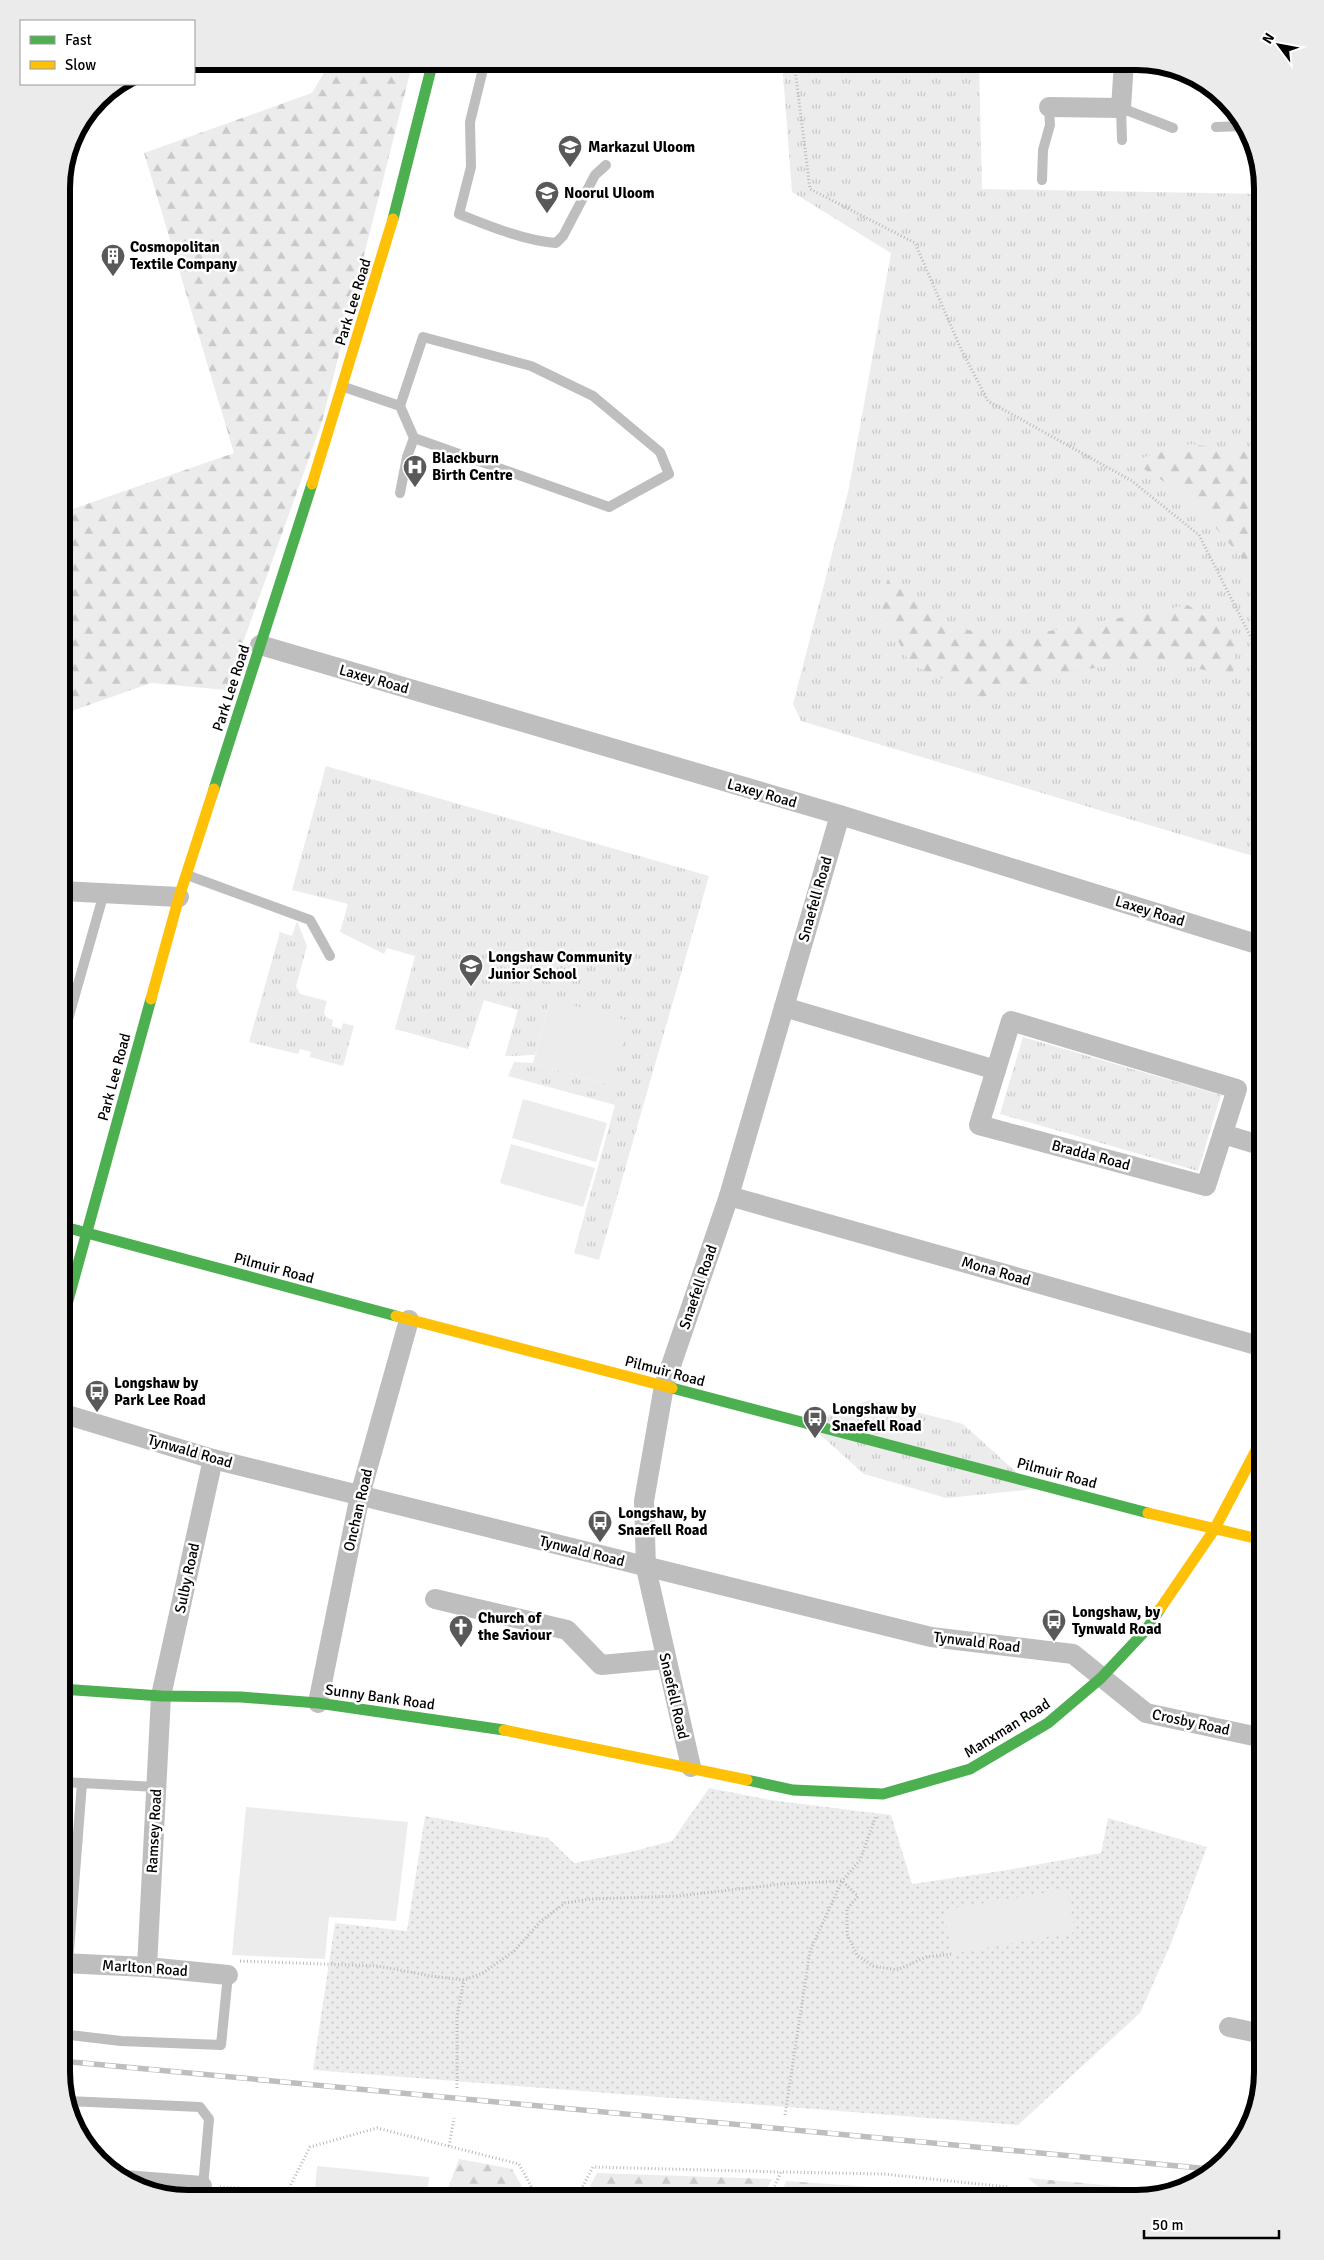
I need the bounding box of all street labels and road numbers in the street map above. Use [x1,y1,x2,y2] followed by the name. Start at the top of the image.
[331,256,375,348] street label: Park Lee Road
[209,642,253,734] street label: Park Lee Road
[337,660,411,698] street label: Laxey Road
[725,774,799,812] street label: Laxey Road
[794,854,836,944] street label: Snaefell Road
[1113,892,1187,930] street label: Laxey Road
[94,1031,134,1123] street label: Park Lee Road
[1050,1136,1132,1174] street label: Bradda Road
[675,1242,721,1332] street label: Snaefell Road
[232,1249,316,1287] street label: Pilmuir Road
[959,1253,1033,1289] street label: Mona Road
[623,1352,707,1390] street label: Pilmuir Road
[146,1430,234,1472] street label: Tynwald Road
[1015,1454,1099,1492] street label: Pilmuir Road
[340,1467,376,1553] street label: Onchan Road
[537,1532,627,1570] street label: Tynwald Road
[171,1541,203,1615] street label: Sulby Road
[933,1628,1021,1656] street label: Tynwald Road
[655,1651,693,1741] street label: Snaefell Road
[324,1680,436,1714] street label: Sunny Bank Road
[961,1694,1053,1762] street label: Manxman Road
[1150,1705,1232,1739] street label: Crosby Road
[143,1788,165,1874] street label: Ramsey Road
[102,1956,189,1980] street label: Marlton Road

